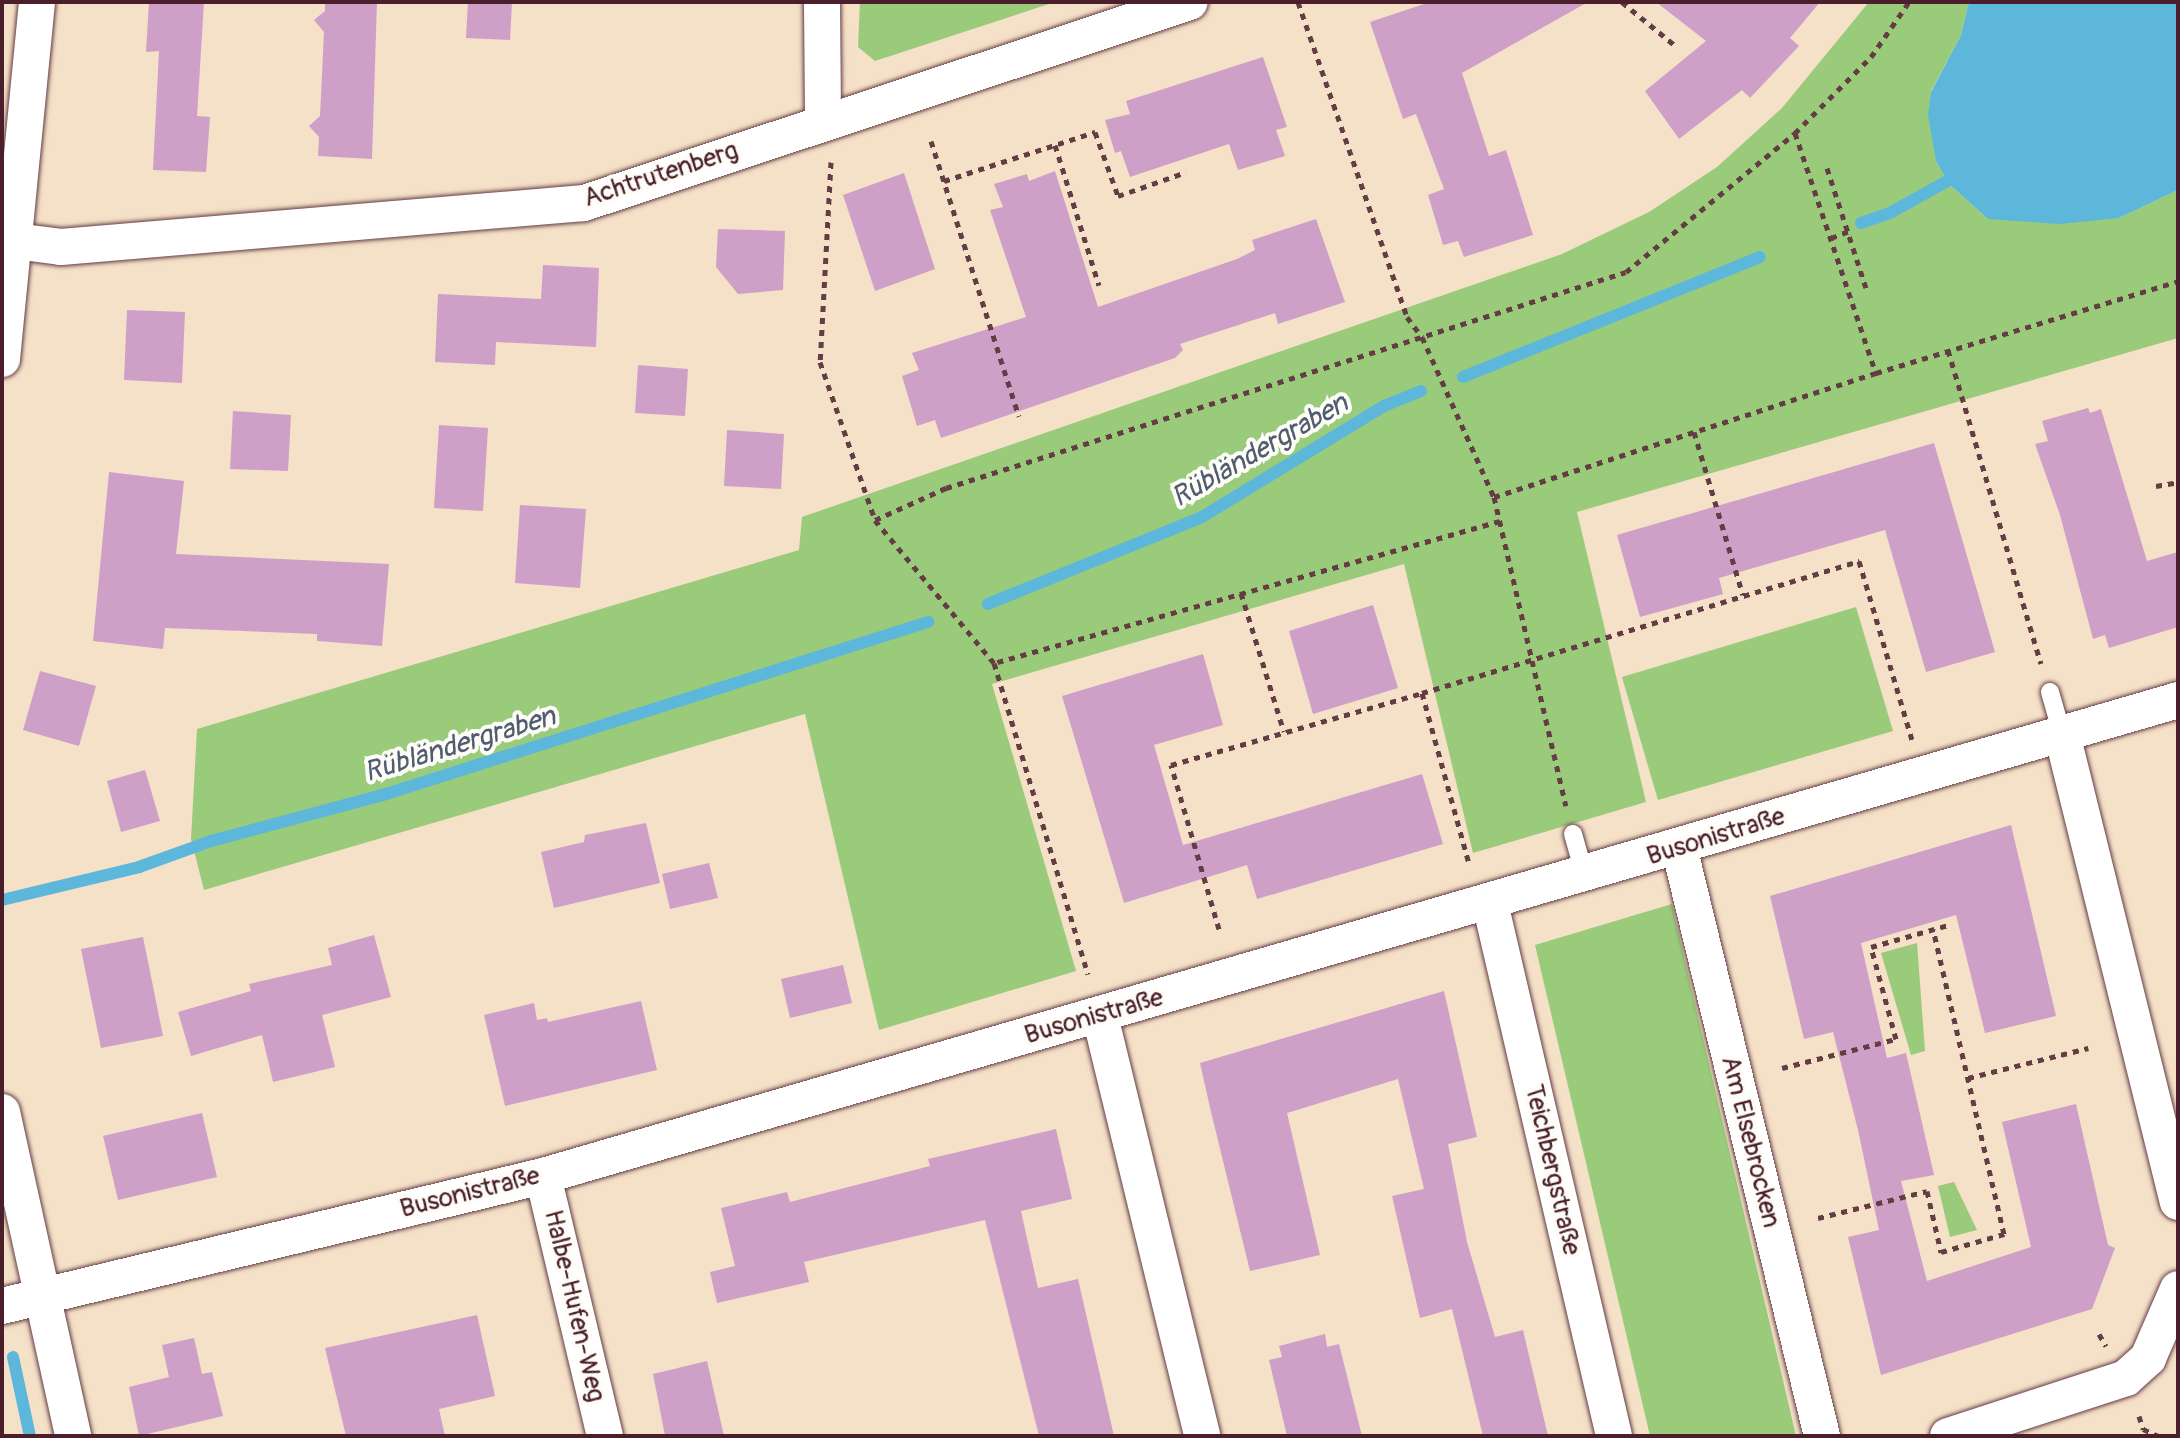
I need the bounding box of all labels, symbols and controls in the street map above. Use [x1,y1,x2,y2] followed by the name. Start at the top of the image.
[580,135,742,215] street label: Achtrutenberg
[1166,387,1354,515] water label: Rübländergraben
[360,700,560,790] water label: Rübländergraben
[1643,801,1789,873] street label: Busonistraße
[1021,982,1167,1052] street label: Busonistraße
[1714,1053,1786,1231] street label: Am Elsebrocken
[1517,1082,1587,1258] street label: Teichbergstraße
[397,1161,543,1225] street label: Busonistraße
[537,1207,611,1405] street label: Halbe-Hufen-Weg

